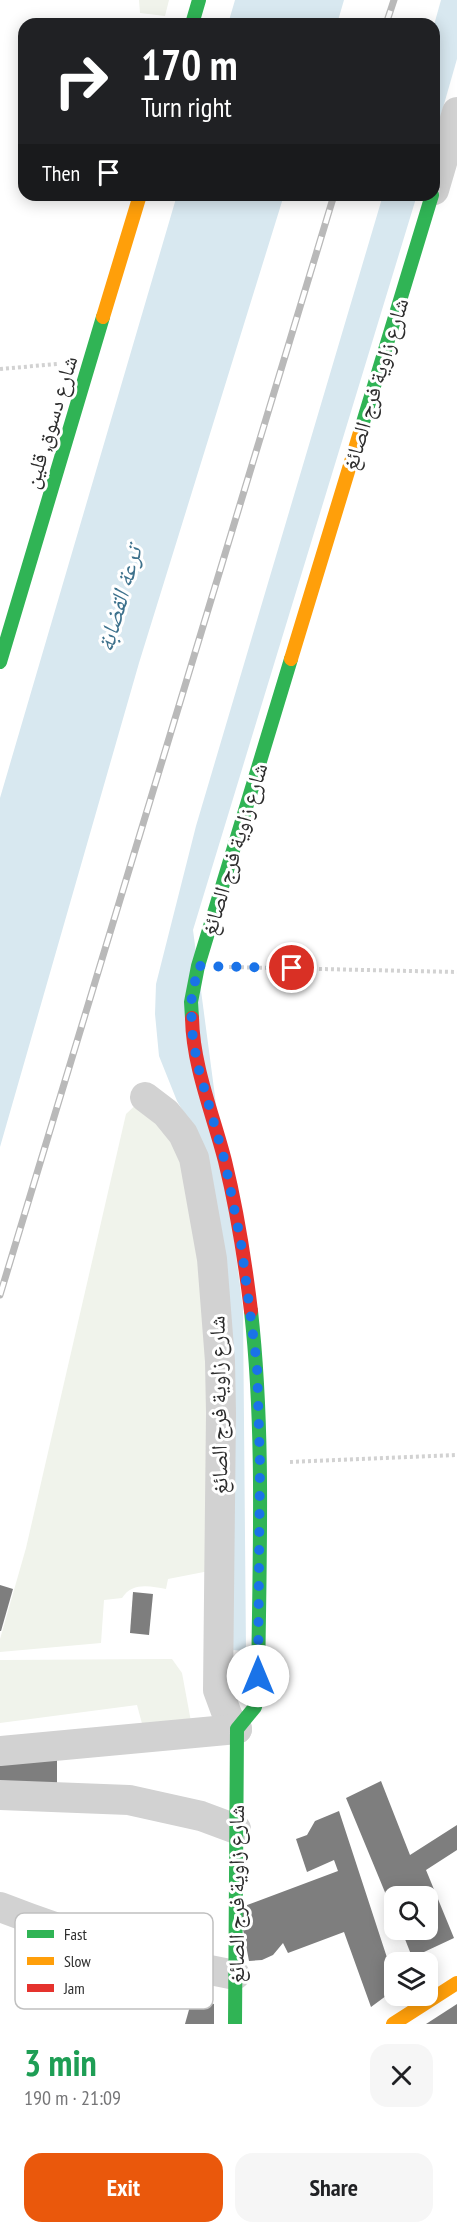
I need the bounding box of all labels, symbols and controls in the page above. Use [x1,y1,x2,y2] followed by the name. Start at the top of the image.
[141,37,238,92] text: 170 m
[42,42,120,120] icon: right
[141,90,232,124] text: Turn right
[92,156,125,189] icon: arrive
[42,159,80,187] text: Then
[336,295,414,473] street label: شارع زاوية فرج الصائغ
[17,352,83,492] street label: شارع دسوق, قلين
[89,538,150,655] water label: ترعة القضابة
[195,760,273,938] street label: شارع زاوية فرج الصائغ
[266,942,317,993] pin
[275,951,308,984] icon: arrive
[202,1315,234,1495] street label: شارع زاوية فرج الصائغ
[226,1644,290,1708] position arrow
[222,1805,250,1983] street label: شارع زاوية فرج الصائغ
[384,1886,438,2006] map controls
[384,1886,438,1940] button: search
[15,1913,213,2009] legend
[64,1924,87,1944] text: Fast
[64,1951,91,1971] text: Slow
[384,1952,438,2006] button: layers
[63,1978,85,1998] text: Jam
[24,2039,97,2086] text: 3 min
[370,2044,433,2107] button: close
[24,2085,121,2111] text: 190 m · 21:09
[24,2153,223,2222] button: Exit
[235,2153,433,2222] button: Share

